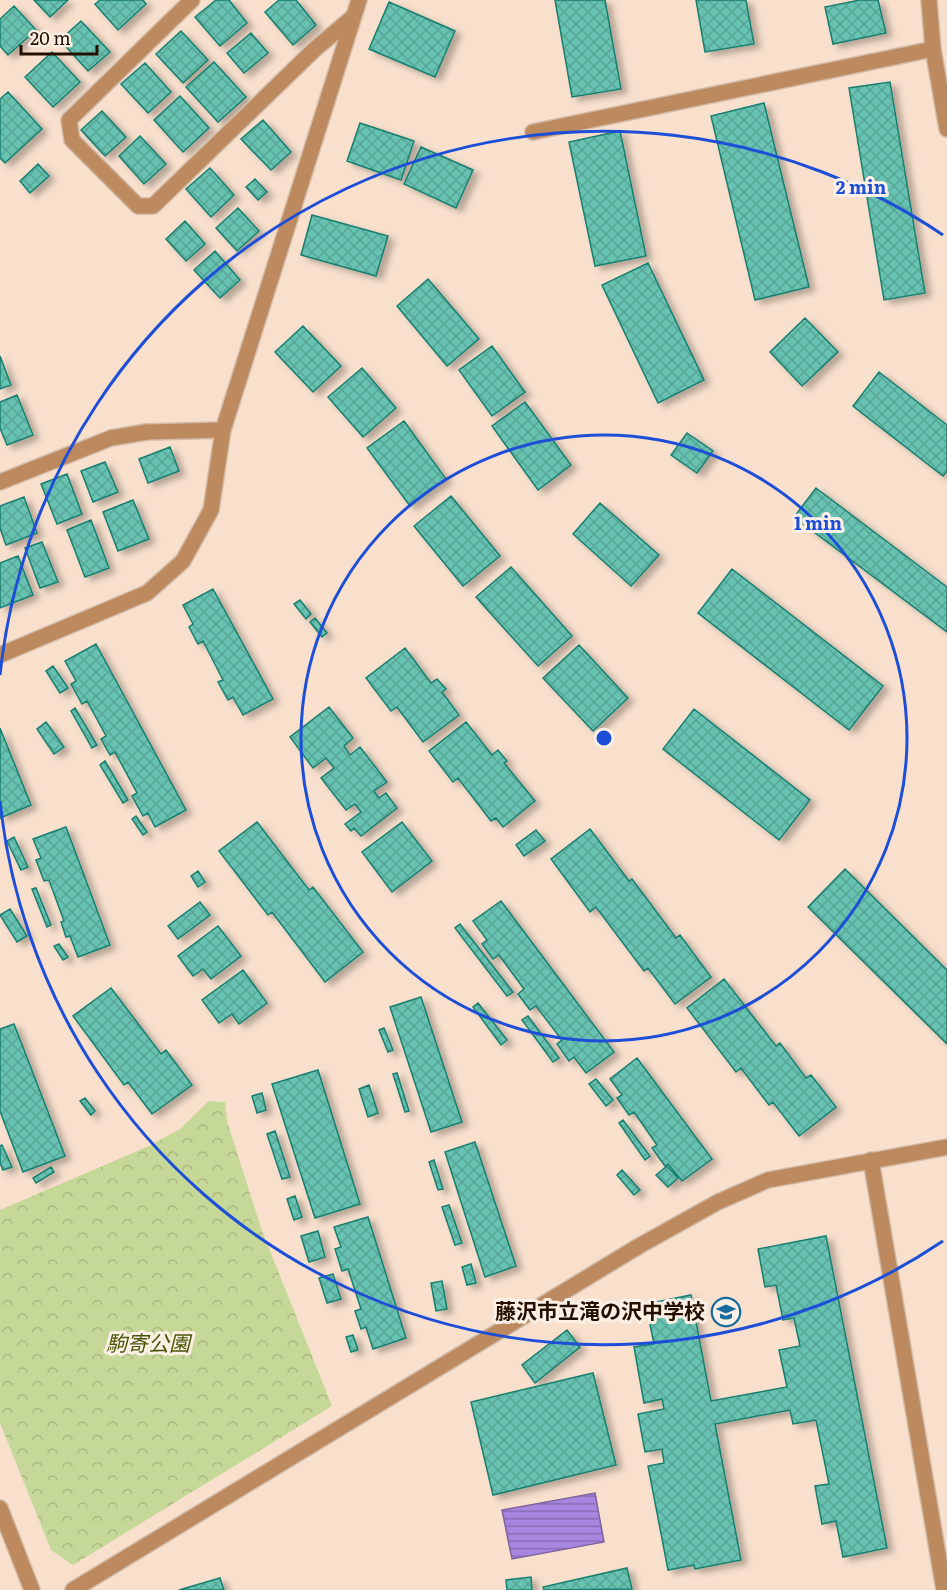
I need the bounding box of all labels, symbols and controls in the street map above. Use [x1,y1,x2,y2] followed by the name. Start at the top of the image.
[21,18,98,56] scale bar
[30,24,71,51] text: 20 m
[836,173,887,200] text: 2 min
[794,509,843,536] text: 1 min
[594,728,614,748] centre of rings
[495,1294,705,1325] place label: 藤沢市立滝の沢中学校
[710,1296,742,1328] school or university icon: 藤沢市立滝の沢中学校
[106,1326,193,1357] park label: 駒寄公園

